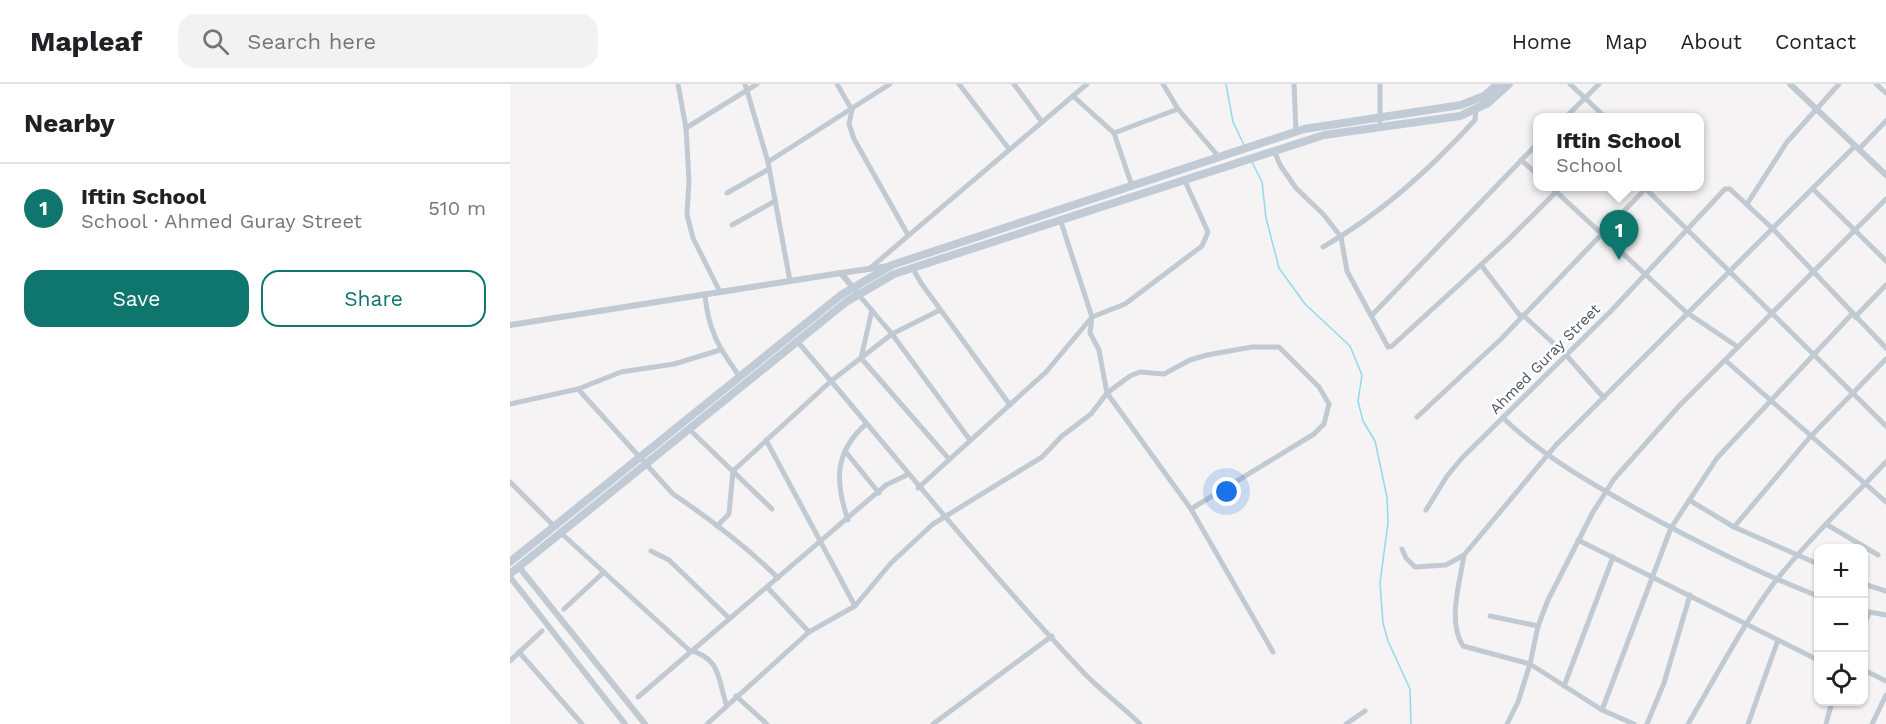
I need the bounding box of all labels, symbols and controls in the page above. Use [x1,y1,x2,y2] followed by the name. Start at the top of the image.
[178,14,598,68] search box
[30,25,142,58] text: Mapleaf
[199,25,232,58] icon: search
[247,29,376,54] text: Search here
[1512,29,1572,54] text: Home
[1605,29,1648,54] text: Map
[1681,29,1742,54] text: About
[1775,29,1856,54] text: Contact
[24,108,115,138] text: Nearby
[1533,113,1704,191] popup
[1556,128,1681,153] text: Iftin School
[1556,153,1622,177] text: School
[81,184,206,209] text: Iftin School
[39,196,48,220] text: 1
[428,196,486,220] text: 510 m
[81,209,362,233] text: School · Ahmed Guray Street
[1600,210,1638,260] pin: 1
[24,270,249,327] button: Save
[261,270,486,327] button: Share
[1486,300,1604,418] street label: Ahmed Guray Street
[1212,477,1241,506] your location
[1814,544,1868,706] map controls
[1814,544,1868,598] button: +
[1814,598,1868,652] button: −
[1814,652,1868,706] button: locate

